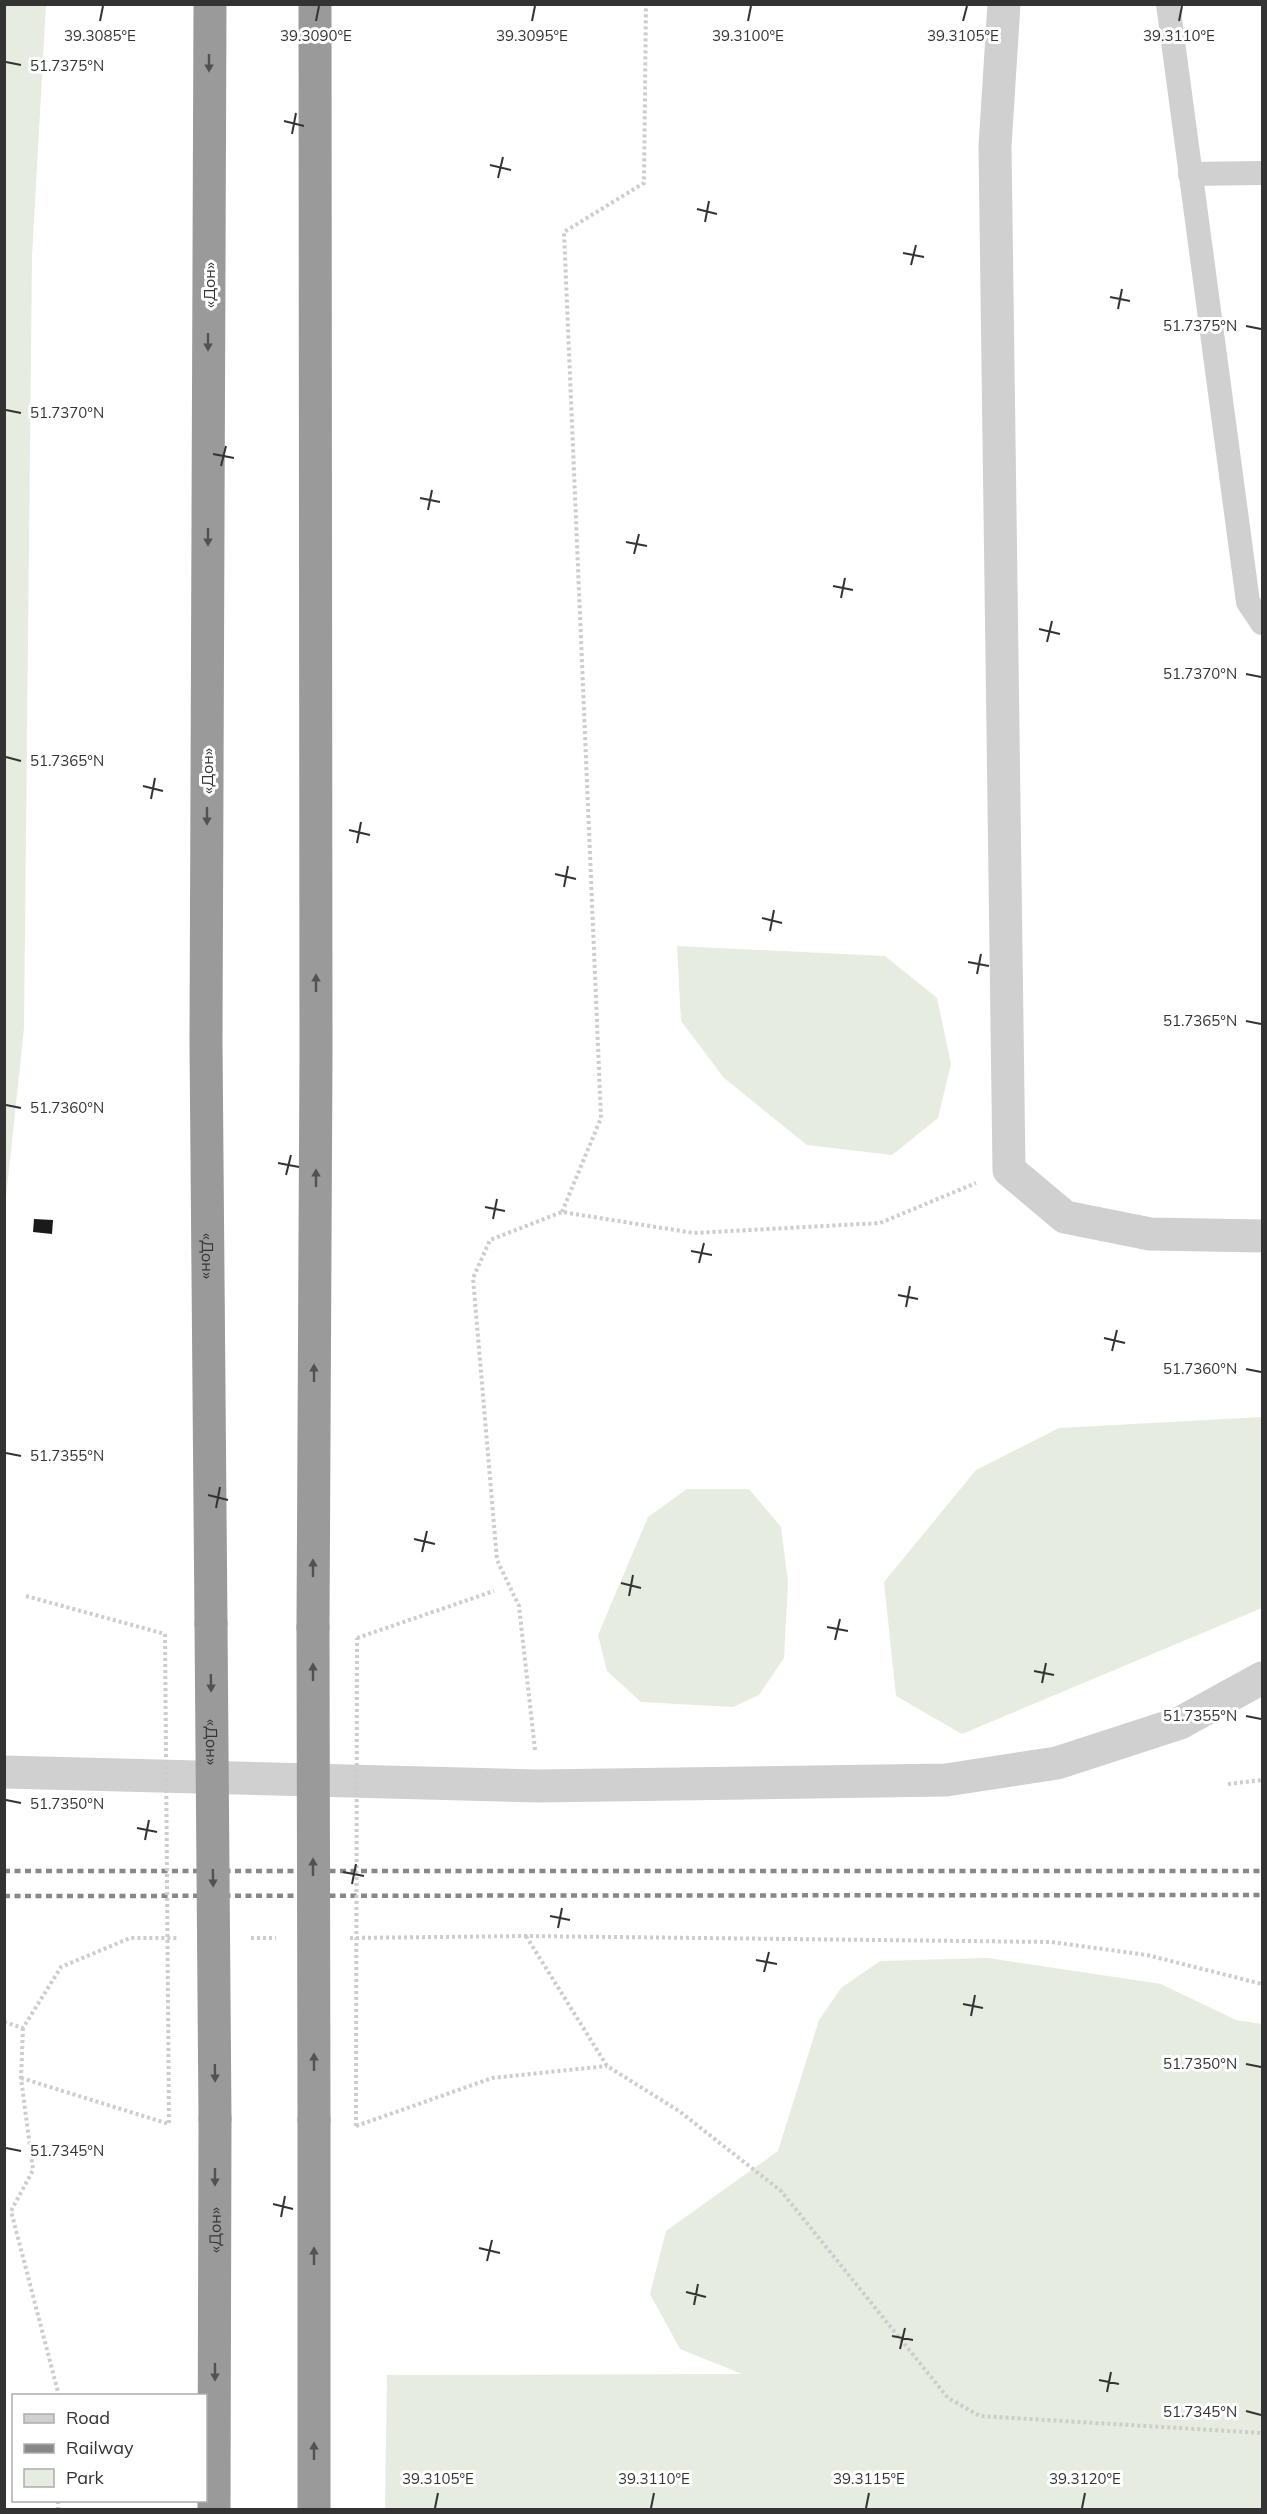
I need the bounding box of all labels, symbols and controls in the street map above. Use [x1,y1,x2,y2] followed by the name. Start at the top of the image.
[64,26,136,45] text: 39.3085°E
[280,26,352,45] text: 39.3090°E
[496,26,568,45] text: 39.3095°E
[712,26,784,45] text: 39.3100°E
[927,26,999,45] text: 39.3105°E
[1143,26,1215,45] text: 39.3110°E
[204,53,214,72] one-way arrow
[30,56,104,75] text: 51.7375°N
[199,262,219,308] street label: «Дон»
[1163,316,1237,335] text: 51.7375°N
[203,332,213,351] one-way arrow
[30,403,104,422] text: 51.7370°N
[203,527,213,546] one-way arrow
[1163,664,1237,683] text: 51.7370°N
[197,748,217,794] street label: «Дон»
[30,751,104,770] text: 51.7365°N
[202,806,212,825] one-way arrow
[311,974,321,993] one-way arrow
[1163,1011,1237,1030] text: 51.7365°N
[30,1098,104,1117] text: 51.7360°N
[311,1169,321,1188] one-way arrow
[198,1233,218,1279] street label: «Дон»
[1163,1359,1237,1378] text: 51.7360°N
[309,1364,319,1383] one-way arrow
[30,1446,104,1465] text: 51.7355°N
[308,1559,318,1578] one-way arrow
[308,1662,318,1681] one-way arrow
[207,1673,216,1692] one-way arrow
[1163,1706,1237,1725] text: 51.7355°N
[202,1719,222,1765] street label: «Дон»
[30,1794,104,1813] text: 51.7350°N
[308,1857,318,1876] one-way arrow
[208,1868,218,1887] one-way arrow
[309,2052,319,2071] one-way arrow
[1163,2054,1237,2073] text: 51.7350°N
[210,2063,220,2082] one-way arrow
[30,2141,104,2160] text: 51.7345°N
[210,2168,220,2187] one-way arrow
[205,2207,225,2253] street label: «Дон»
[309,2247,319,2266] one-way arrow
[210,2363,220,2382] one-way arrow
[12,2394,207,2502] legend
[1163,2402,1237,2421] text: 51.7345°N
[66,2406,110,2429] text: Road
[66,2436,134,2459] text: Railway
[309,2442,319,2461] one-way arrow
[66,2466,105,2489] text: Park
[402,2469,474,2488] text: 39.3105°E
[618,2469,690,2488] text: 39.3110°E
[833,2469,905,2488] text: 39.3115°E
[1049,2469,1121,2488] text: 39.3120°E

